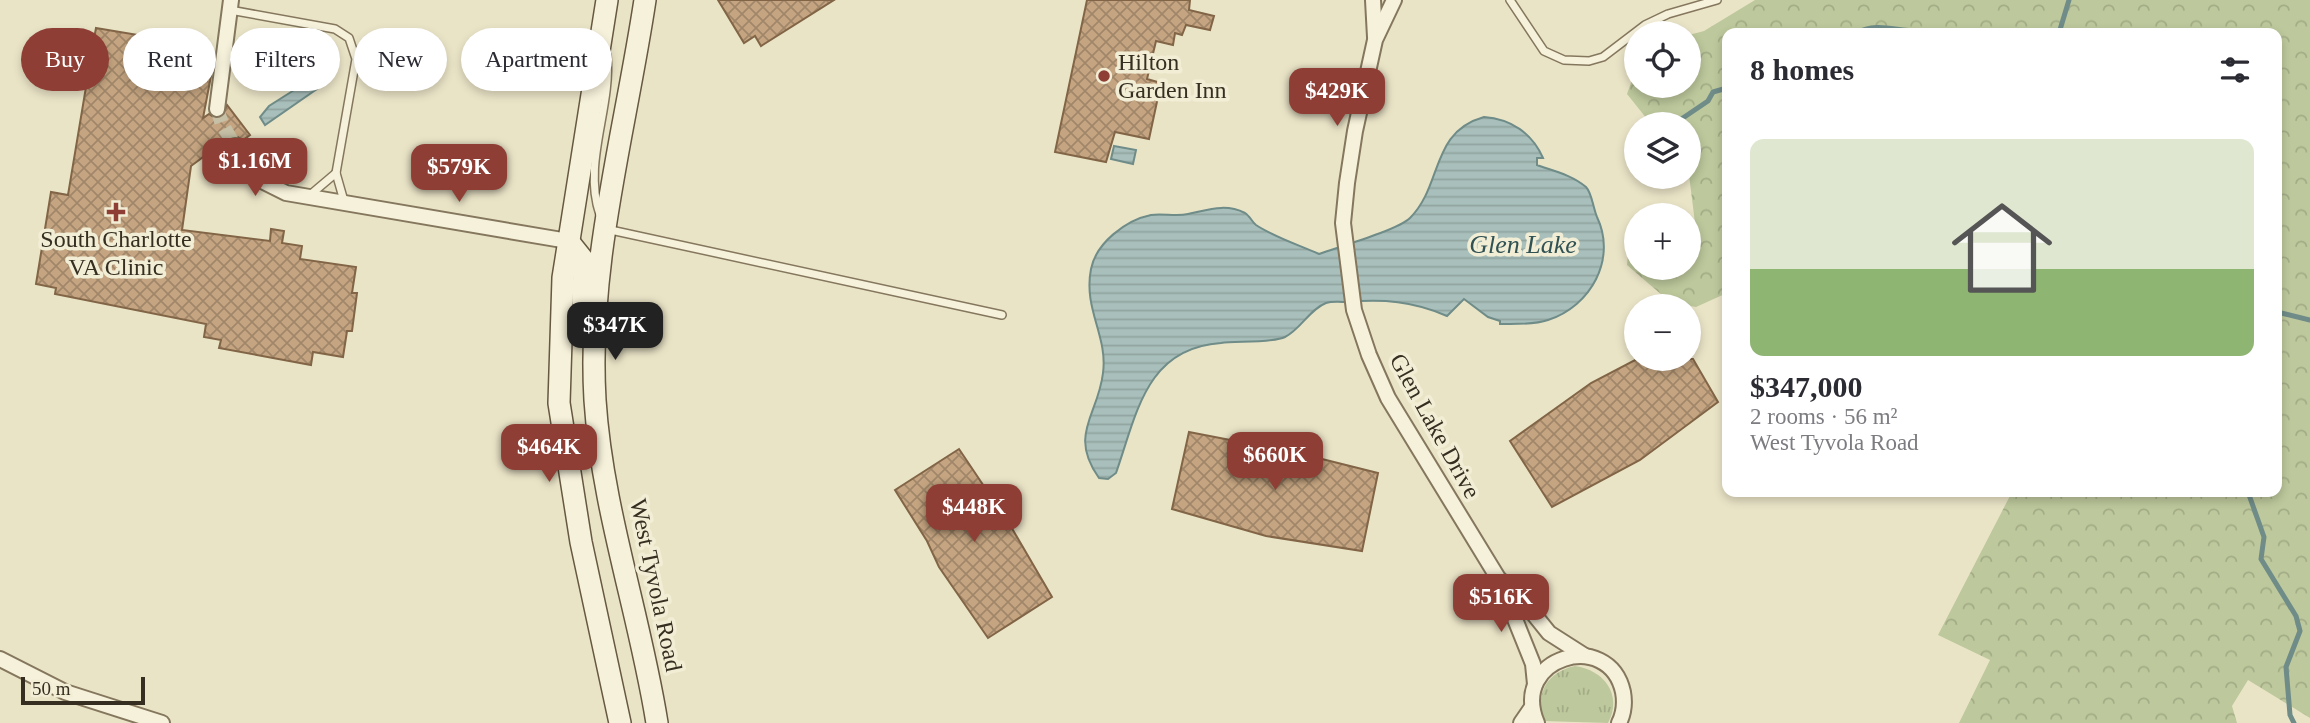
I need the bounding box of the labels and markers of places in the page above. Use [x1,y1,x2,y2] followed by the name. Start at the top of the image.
[1118,49,1227,103] place label: Hilton Garden Inn
[1096,68,1112,84] marker: Hilton Garden Inn
[1288,68,1386,128] pin: $429K
[198,138,312,198] pin: $1.16M
[410,144,508,204] pin: $579K
[106,202,126,222] marker: South Charlotte VA Clinic
[40,226,192,280] place label: South Charlotte VA Clinic
[566,302,664,362] pin: $347K
[500,424,598,484] pin: $464K
[1226,433,1324,492] pin: $660K
[925,484,1023,544] pin: $448K
[1452,574,1550,634] pin: $516K

